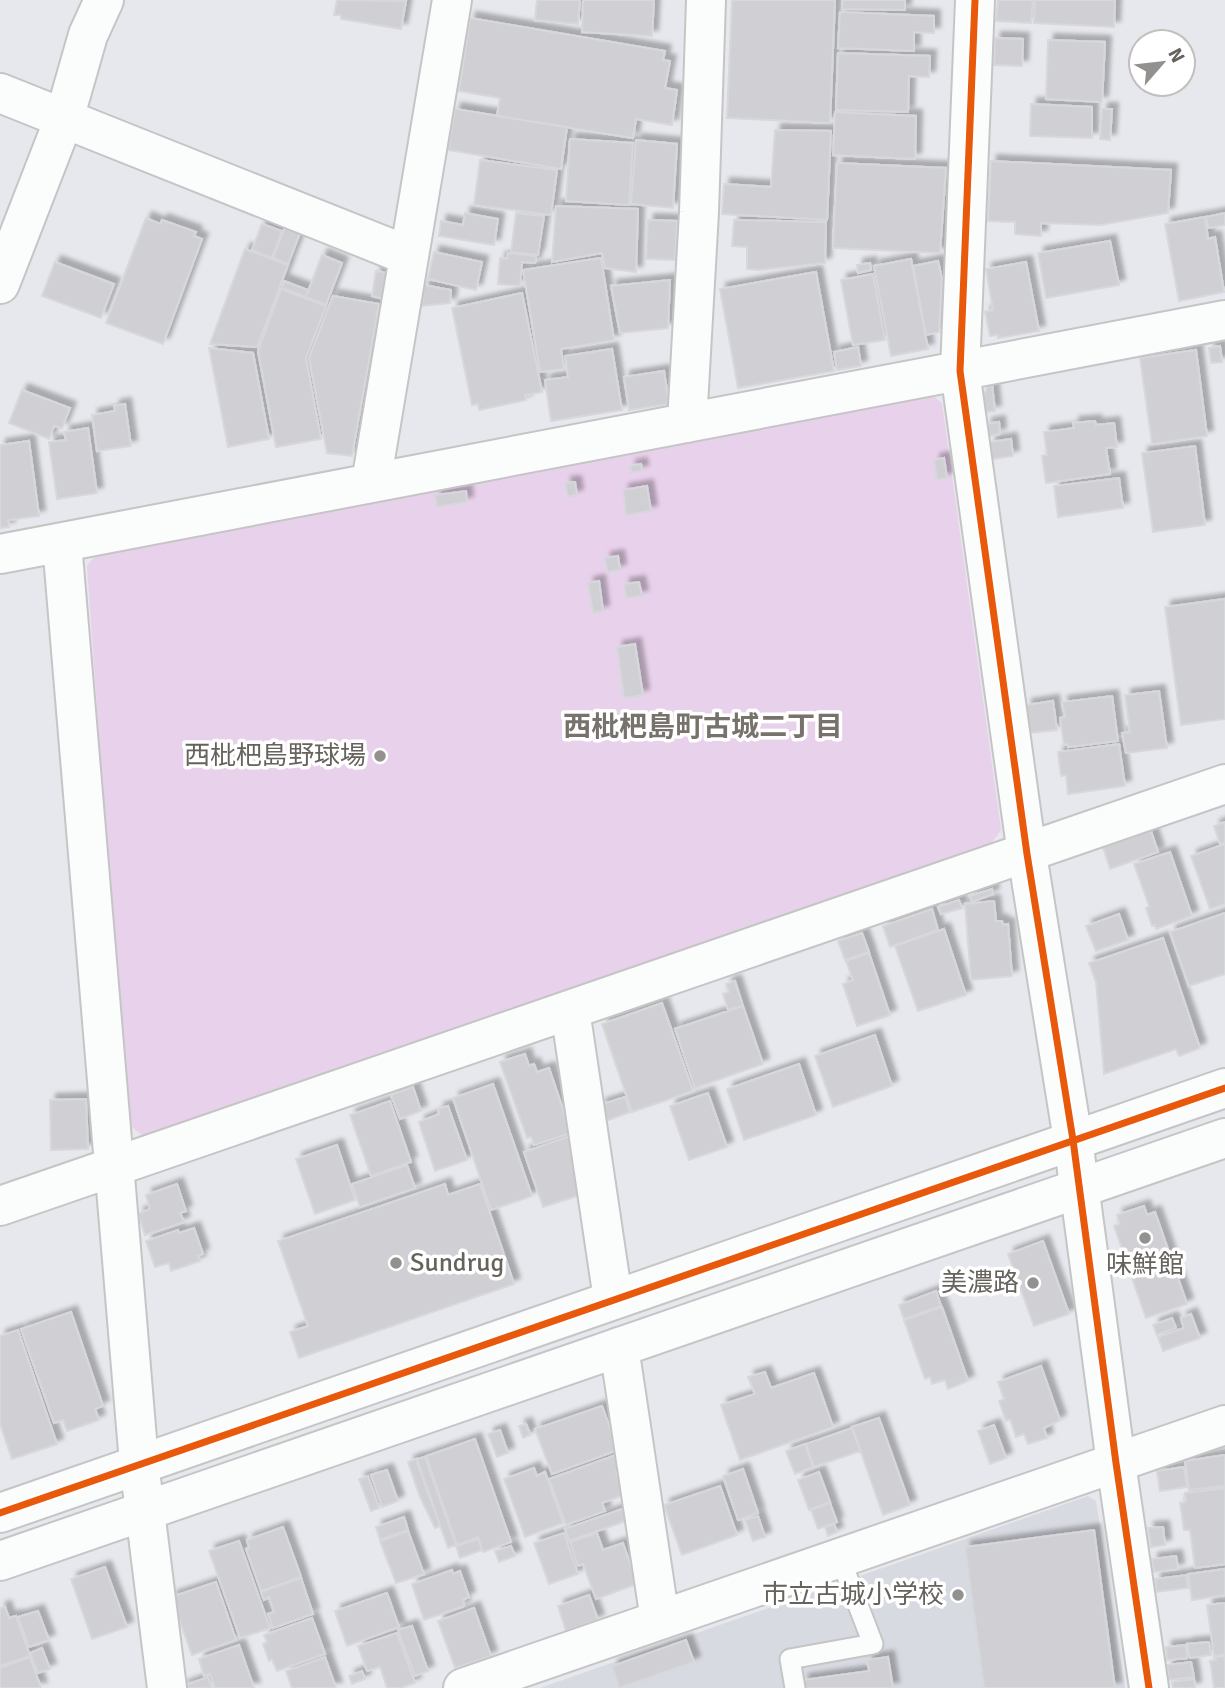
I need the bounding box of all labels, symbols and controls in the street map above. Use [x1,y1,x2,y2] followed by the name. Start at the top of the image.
[1127,28,1197,98] north arrow
[1162,44,1190,67] text: N
[563,710,843,744] district label: 西枇杷島町古城二丁目
[184,740,366,772] place label: 西枇杷島野球場
[372,748,388,764] marker: 西枇杷島野球場
[1137,1230,1153,1246] marker: 味鮮館
[410,1247,504,1279] place label: Sundrug
[1106,1249,1184,1281] place label: 味鮮館
[388,1255,404,1271] marker: Sundrug
[941,1267,1019,1299] place label: 美濃路
[1025,1275,1041,1291] marker: 美濃路
[762,1579,944,1611] place label: 市立古城小学校
[950,1587,966,1603] marker: 市立古城小学校

